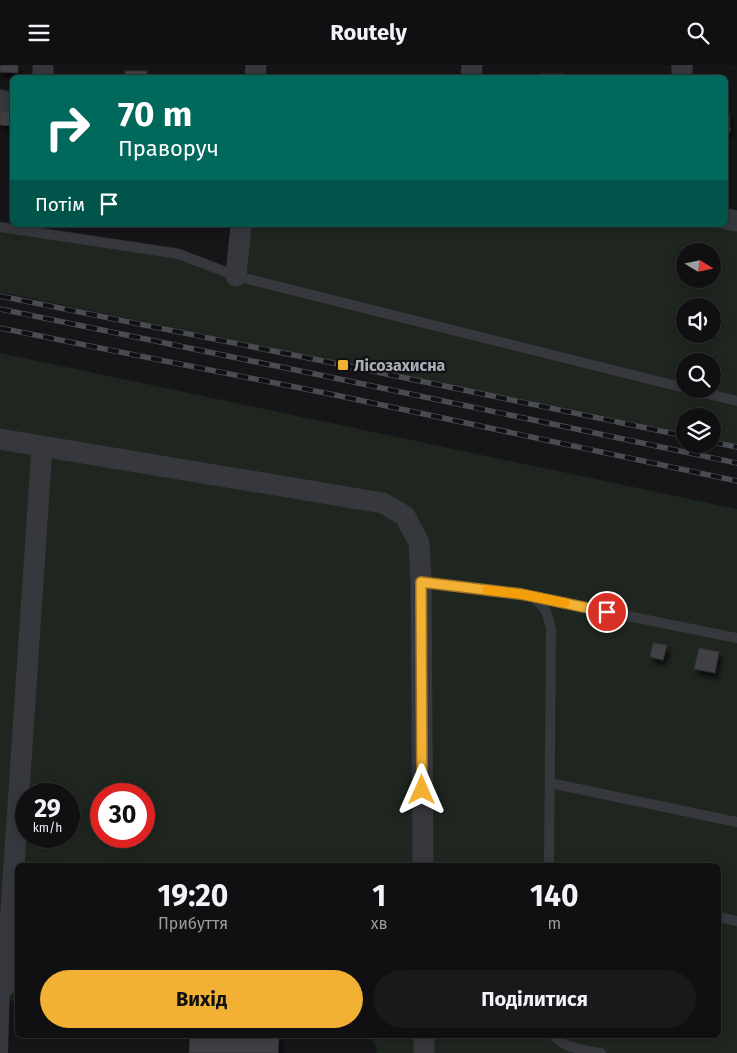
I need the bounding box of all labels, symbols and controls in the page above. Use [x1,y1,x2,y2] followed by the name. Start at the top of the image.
[25,19,53,47] icon: menu
[330,19,407,46] text: Routely
[684,19,712,47] icon: search
[118,93,192,135] text: 70 m
[35,95,100,160] icon: right
[118,135,219,162] text: Праворуч
[95,190,123,218] icon: arrive
[35,193,85,216] text: Потім
[676,243,721,287] north arrow
[676,243,721,453] map controls
[676,298,721,343] button: sound
[676,353,721,398] button: search
[354,356,446,375] place label: Лісозахисна
[336,358,350,372] marker: Лісозахисна
[676,408,721,453] button: layers
[586,591,628,633] pin
[593,598,621,626] icon: arrive
[395,763,447,815] position arrow
[90,783,155,848] speed limit sign: 30
[34,794,61,824] text: 29
[33,821,62,835] text: km/h
[157,878,228,914] text: 19:20
[372,878,386,914] text: 1
[530,878,579,914] text: 140
[158,914,228,933] text: Прибуття
[371,914,388,933] text: хв
[547,914,561,933] text: m
[40,970,363,1028] button: Вихід
[373,970,696,1028] button: Поділитися

